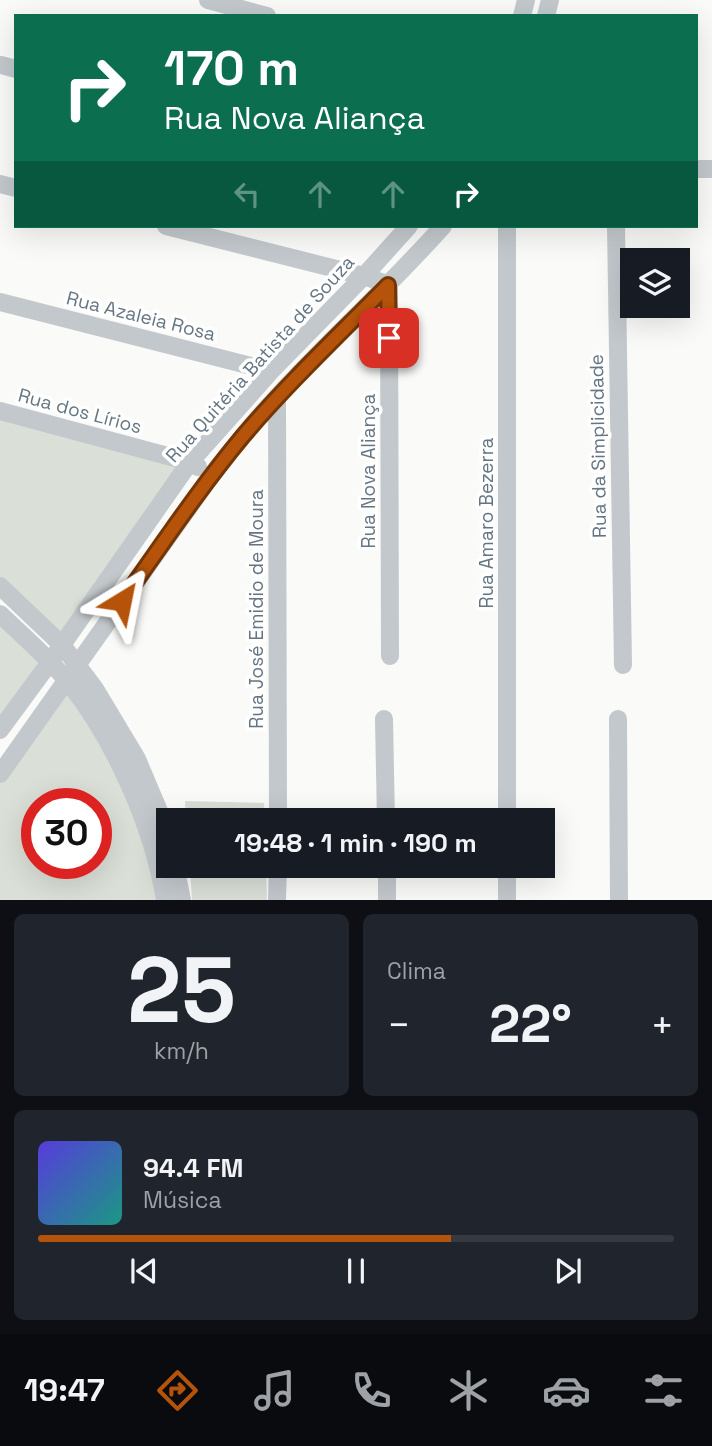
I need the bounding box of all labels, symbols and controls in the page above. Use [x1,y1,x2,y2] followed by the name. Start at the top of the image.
[164,37,299,99] text: 170 m
[49,42,140,133] icon: right
[164,98,425,138] text: Rua Nova Aliança
[228,175,266,213] icon: left
[301,175,339,213] icon: ahead
[374,175,412,213] icon: ahead
[447,175,485,213] icon: right
[620,248,690,318] map controls
[620,248,690,318] button: layers
[160,250,360,468] street label: Rua Quitéria Batista de Souza
[64,285,218,347] street label: Rua Azaleia Rosa
[359,308,419,368] pin
[370,319,408,357] icon: arrive
[584,354,612,538] street label: Rua da Simplicidade
[15,383,145,439] street label: Rua dos Lírios
[356,393,381,549] street label: Rua Nova Aliança
[474,437,499,609] street label: Rua Amaro Bezerra
[244,489,269,729] street label: Rua José Emidio de Moura
[85,564,159,638] position arrow
[21,788,112,879] speed limit sign: 30
[234,826,477,860] text: 19:48 · 1 min · 190 m
[127,932,236,1049] text: 25
[387,956,446,986] text: Clima
[489,991,572,1057] text: 22°
[387,1001,411,1049] text: −
[650,1001,674,1049] text: +
[154,1036,209,1066] text: km/h
[143,1151,243,1185] text: 94.4 FM
[143,1185,222,1215] text: Música
[125,1252,163,1290] icon: previous
[337,1252,375,1290] icon: pause
[549,1252,587,1290] icon: next
[153,1366,202,1415] icon: directions
[250,1366,299,1415] icon: music
[347,1366,396,1415] icon: phone
[444,1366,493,1415] icon: climate
[542,1366,591,1415] icon: car
[639,1366,688,1415] icon: filters
[24,1370,105,1410] text: 19:47

